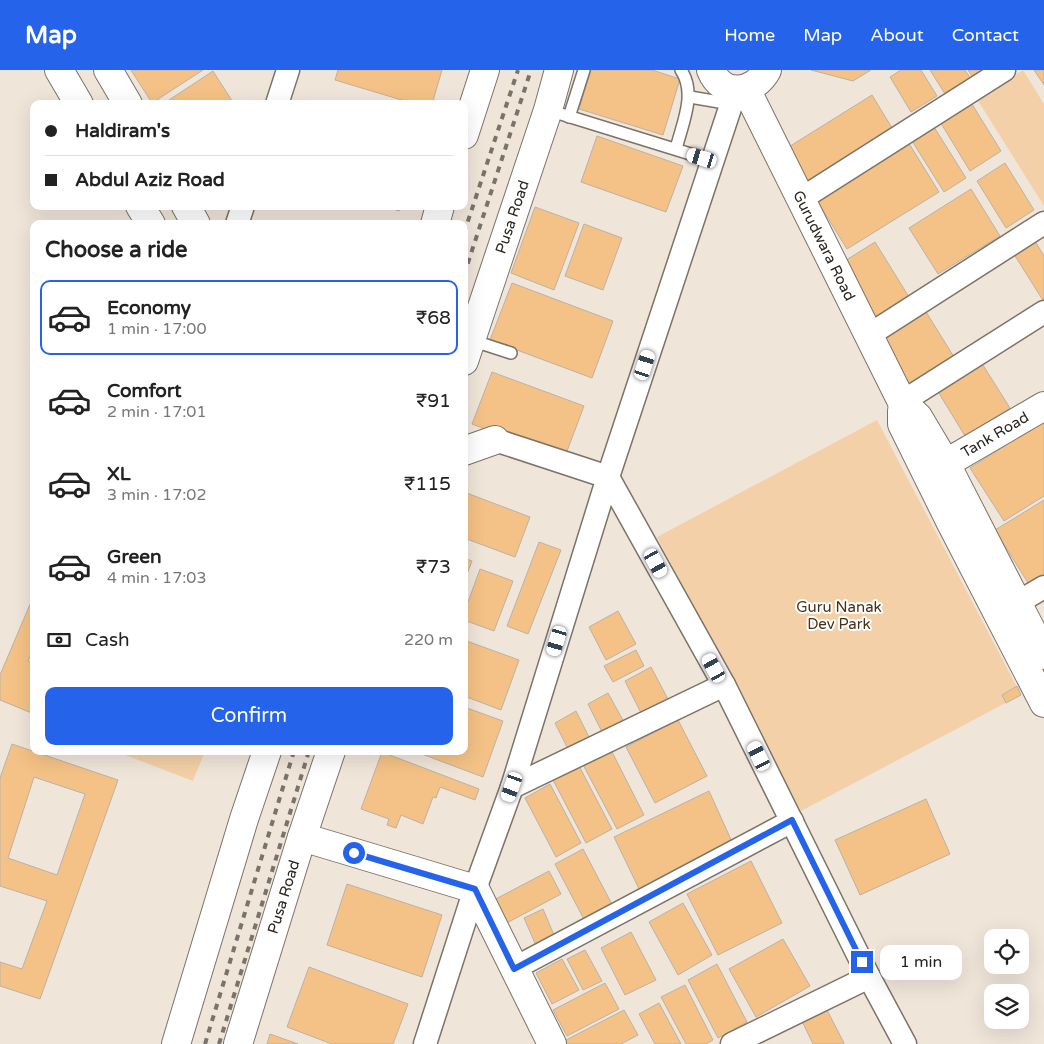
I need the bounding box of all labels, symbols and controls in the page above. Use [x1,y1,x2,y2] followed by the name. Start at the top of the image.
[25,21,77,50] text: Map
[724,24,775,46] text: Home
[803,24,842,46] text: Map
[870,24,924,46] text: About
[952,24,1019,46] text: Contact
[75,120,170,142] text: Haldiram's
[685,146,718,170] car
[75,169,225,191] text: Abdul Aziz Road
[492,178,533,256] street label: Pusa Road
[789,188,859,304] street label: Gurudwara Road
[45,237,188,263] text: Choose a ride
[47,295,92,340] icon: car
[107,297,191,319] text: Economy
[416,307,451,329] text: ₹68
[107,319,206,339] text: 1 min · 17:00
[633,348,656,382] car
[47,378,92,423] icon: car
[107,380,181,402] text: Comfort
[416,390,451,412] text: ₹91
[107,402,206,422] text: 2 min · 17:01
[958,408,1032,461] street label: Tank Road
[47,461,92,506] icon: car
[107,463,131,485] text: XL
[404,473,451,495] text: ₹115
[107,485,206,505] text: 3 min · 17:02
[47,544,92,589] icon: car
[107,546,161,568] text: Green
[642,546,669,580] car
[416,556,451,578] text: ₹73
[107,568,206,588] text: 4 min · 17:03
[796,598,882,633] park label: Guru Nanak Dev Park
[545,624,568,658] car
[45,626,73,654] icon: cash
[85,629,130,651] text: Cash
[404,630,453,650] text: 220 m
[700,651,727,685] car
[45,687,453,745] button: Confirm
[745,739,772,773] car
[499,770,524,804] car
[343,842,365,864] route start
[264,858,303,936] street label: Pusa Road
[984,929,1029,1029] map controls
[984,929,1029,974] button: locate
[880,944,962,980] callout: 1 min
[851,951,873,973] route end
[900,952,942,972] text: 1 min
[984,984,1029,1029] button: layers

